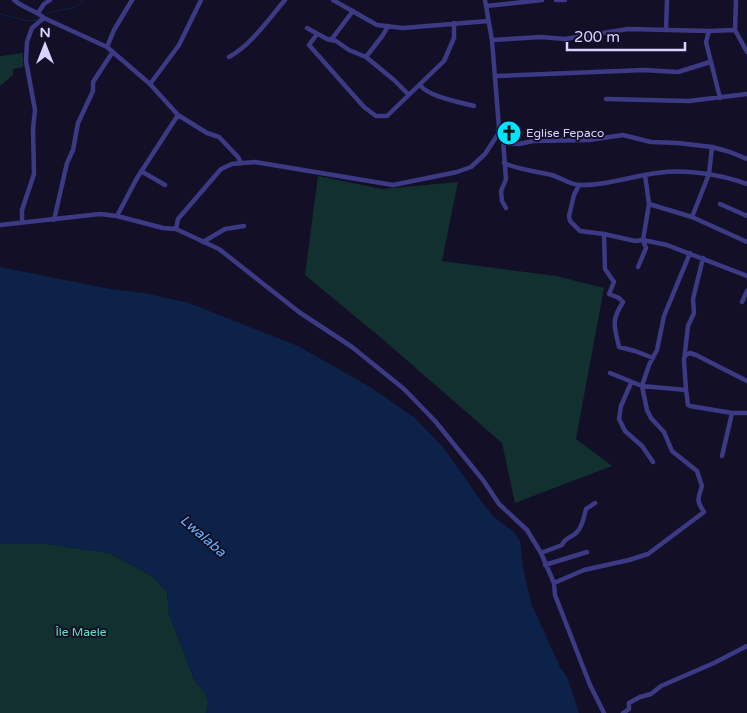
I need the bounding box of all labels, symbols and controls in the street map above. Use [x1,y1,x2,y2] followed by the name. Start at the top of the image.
[20,20,70,70] north arrow
[567,20,684,52] scale bar
[39,24,51,41] text: N
[574,28,620,46] text: 200 m
[496,120,522,146] church icon: Eglise Fepaco
[526,126,604,140] place label: Eglise Fepaco
[177,512,230,561] water label: Lwalaba
[55,625,107,639] park label: Île Maele

